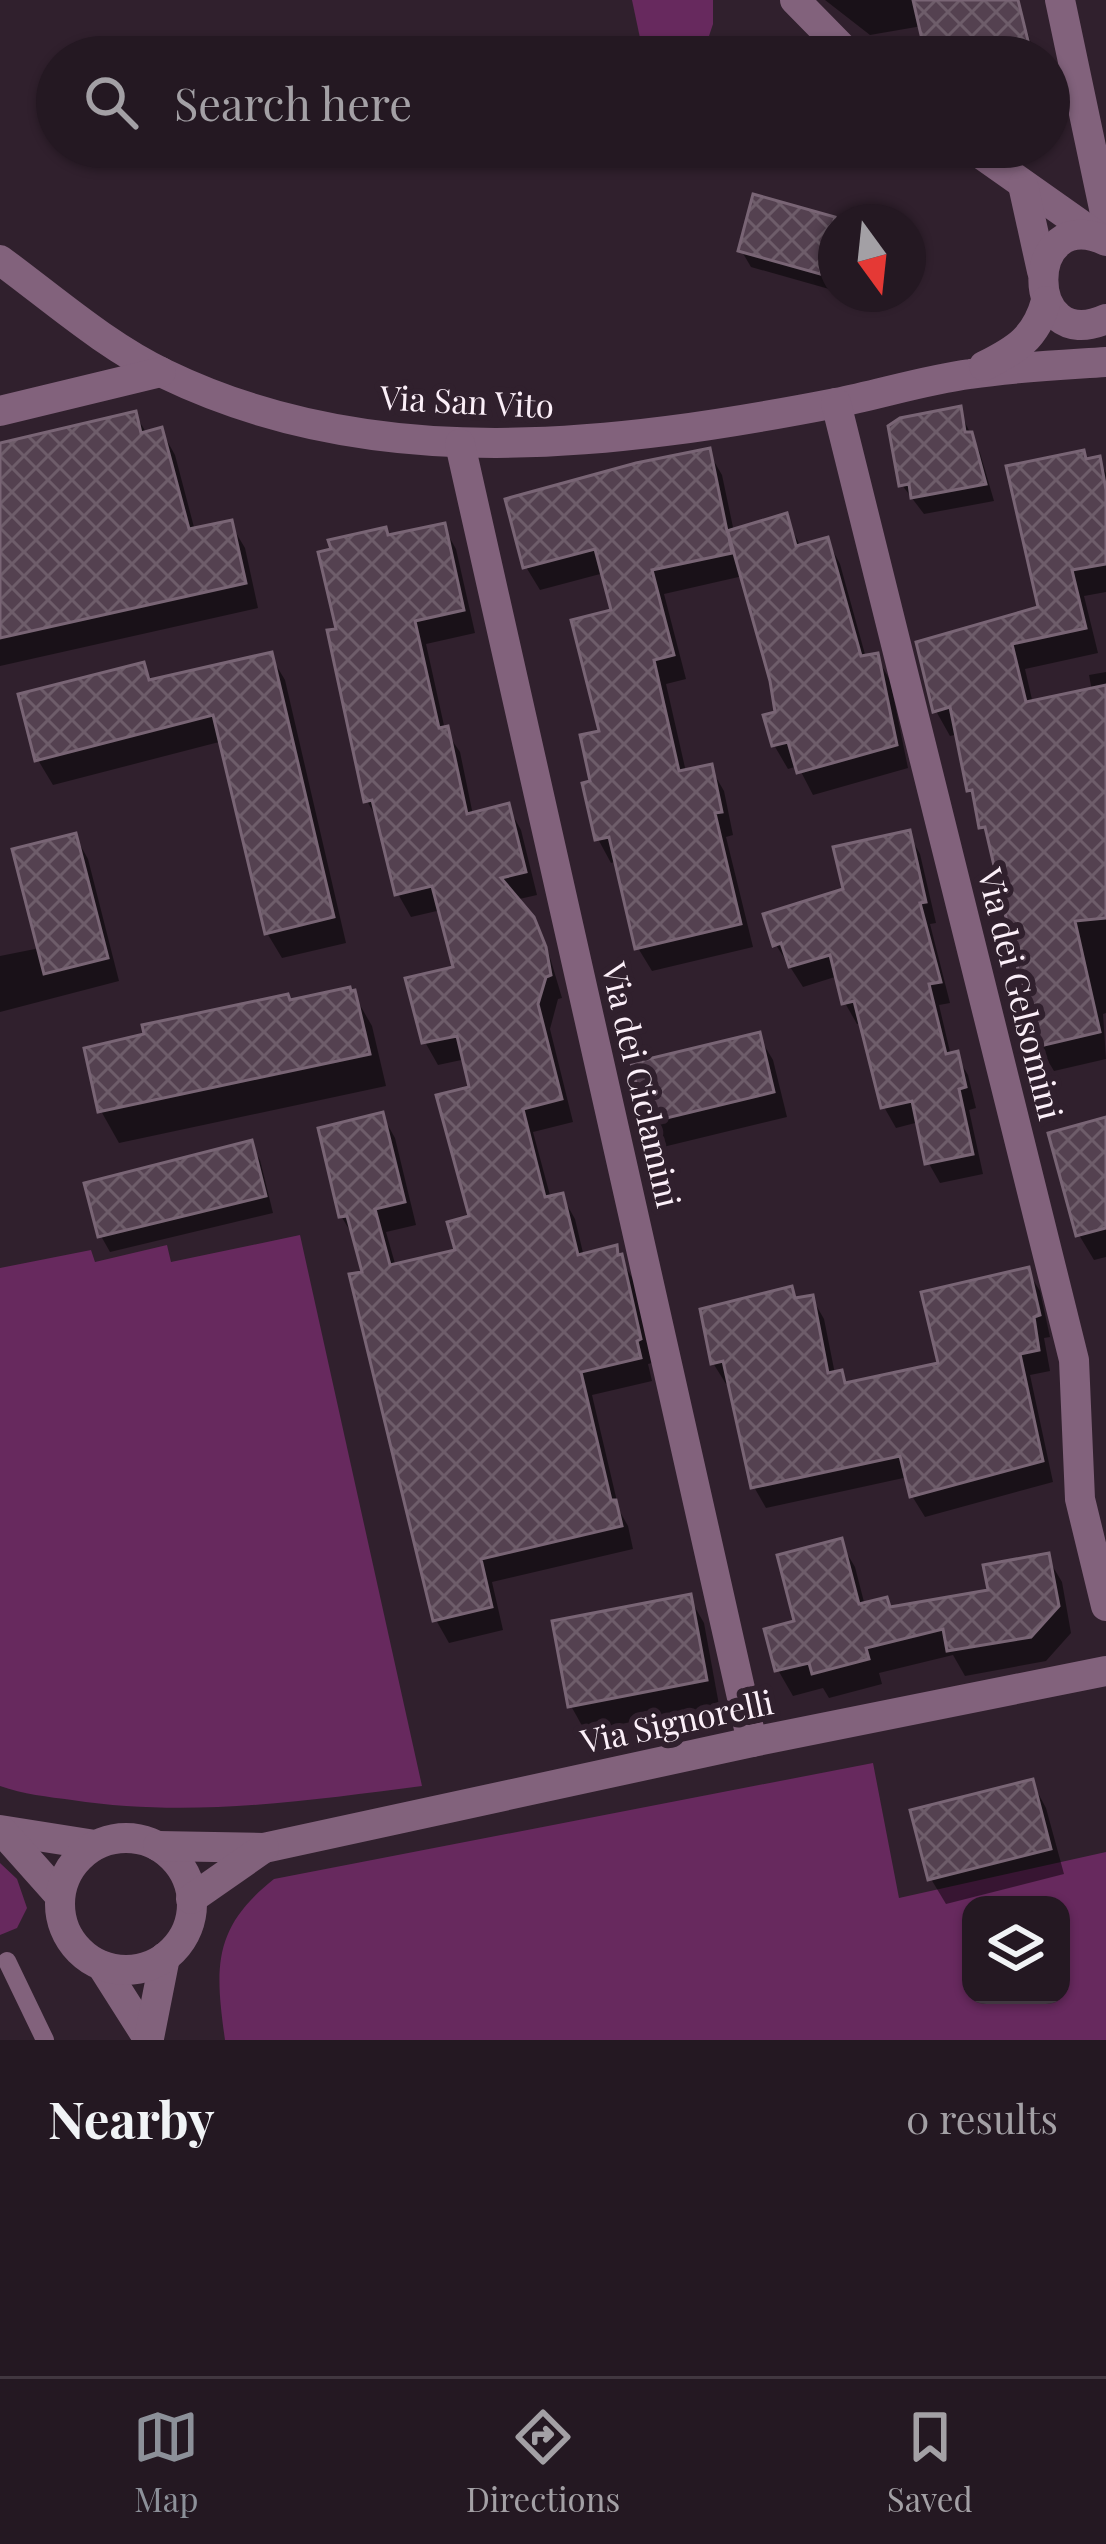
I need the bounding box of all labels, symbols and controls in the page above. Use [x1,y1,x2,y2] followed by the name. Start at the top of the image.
[36,36,1070,168] search box
[78,69,144,135] icon: search
[174,72,412,132] text: Search here
[818,204,926,312] north arrow
[378,373,555,427] street label: Via San Vito
[969,862,1075,1124] street label: Via dei Gelsomini
[593,957,693,1211] street label: Via dei Ciclamini
[575,1678,777,1762] street label: Via Signorelli
[962,1896,1070,2004] map controls
[962,1896,1070,2004] button: layers
[48,2084,214,2152] text: Nearby
[906,2092,1058,2144] text: 0 results
[133,2404,199,2520] tab: Map
[466,2404,620,2520] tab: Directions
[887,2404,973,2520] tab: Saved

